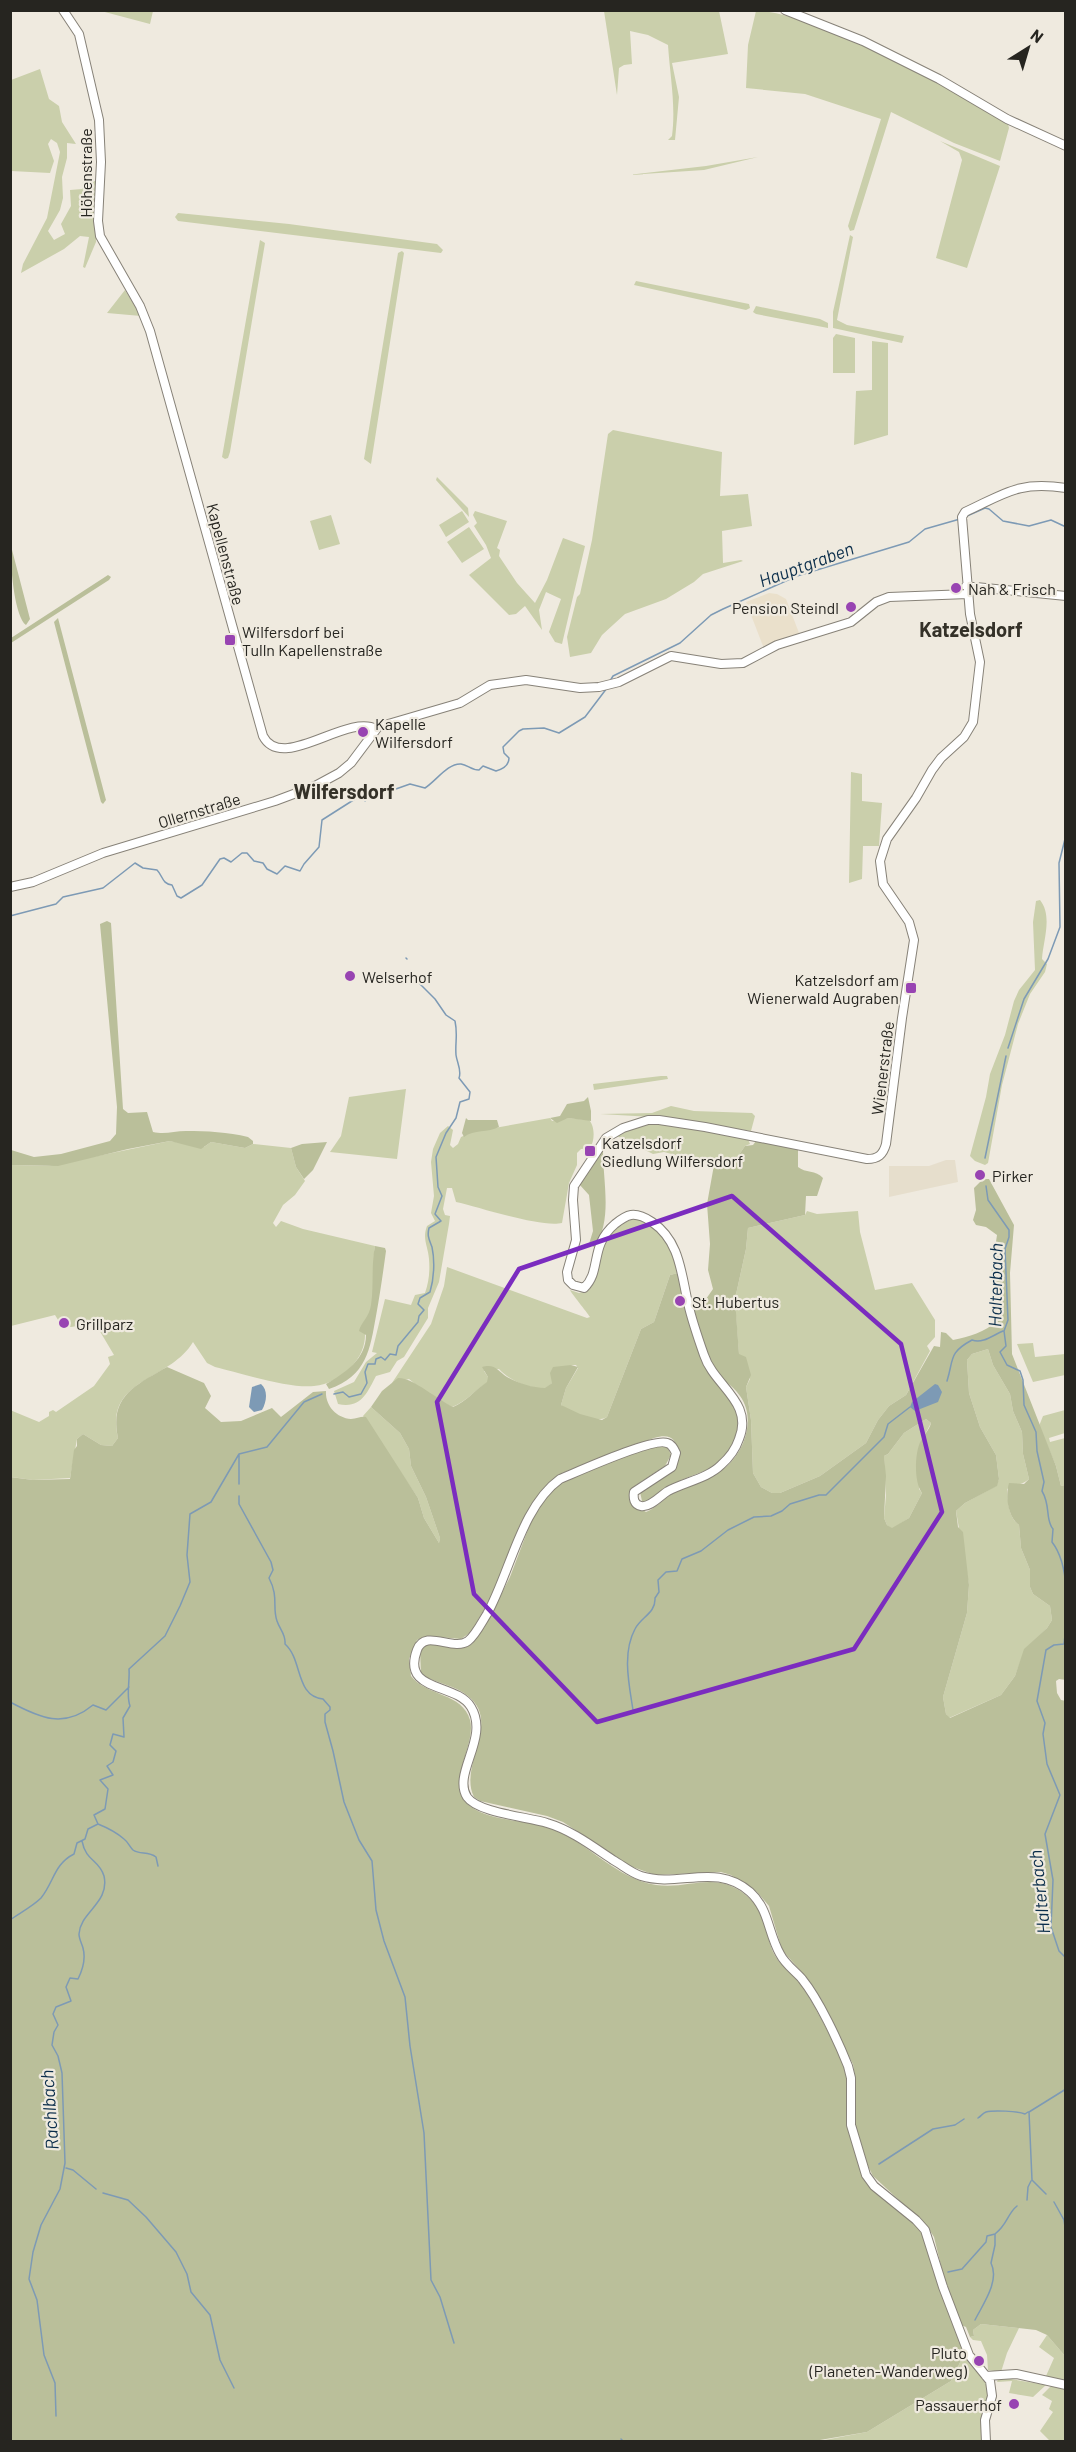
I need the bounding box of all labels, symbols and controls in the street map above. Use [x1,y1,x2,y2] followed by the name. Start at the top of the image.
[998,18,1058,78] north arrow
[1027,25,1047,46] text: N
[76,128,95,218] street label: Höhenstraße
[203,501,249,607] street label: Kapellenstraße
[756,537,856,591] water label: Hauptgraben
[968,579,1056,598] place label: Nah & Frisch
[949,581,963,595] marker: Nah & Frisch
[732,598,839,617] place label: Pension Steindl
[844,600,858,614] marker: Pension Steindl
[919,617,1023,641] district label: Katzelsdorf
[242,622,383,659] place label: Wilfersdorf bei Tulln Kapellenstraße
[223,633,237,647] marker: Wilfersdorf bei Tulln Kapellenstraße
[375,714,453,751] place label: Kapelle Wilfersdorf
[356,725,370,739] marker: Kapelle Wilfersdorf
[293,779,395,803] district label: Wilfersdorf
[155,788,243,832] street label: Ollernstraße
[362,967,433,986] place label: Welserhof
[343,969,357,983] marker: Welserhof
[747,970,899,1007] place label: Katzelsdorf am Wienerwald Augraben
[904,981,918,995] marker: Katzelsdorf am Wienerwald Augraben
[867,1020,897,1116] street label: Wienerstraße
[602,1133,744,1170] place label: Katzelsdorf Siedlung Wilfersdorf
[583,1144,597,1158] marker: Katzelsdorf Siedlung Wilfersdorf
[992,1166,1034,1185] place label: Pirker
[973,1168,987,1182] marker: Pirker
[983,1243,1007,1327] water label: Halterbach
[692,1292,779,1311] place label: St. Hubertus
[673,1294,687,1308] marker: St. Hubertus
[76,1314,133,1333] place label: Grillparz
[57,1316,71,1330] marker: Grillparz
[1024,1849,1054,1935] water label: Halterbach
[35,2069,63,2151] water label: Rachlbach
[809,2343,968,2380] place label: Pluto (Planeten-Wanderweg)
[972,2354,986,2368] marker: Pluto (Planeten-Wanderweg)
[915,2395,1002,2414] place label: Passauerhof
[1007,2397,1021,2411] marker: Passauerhof

